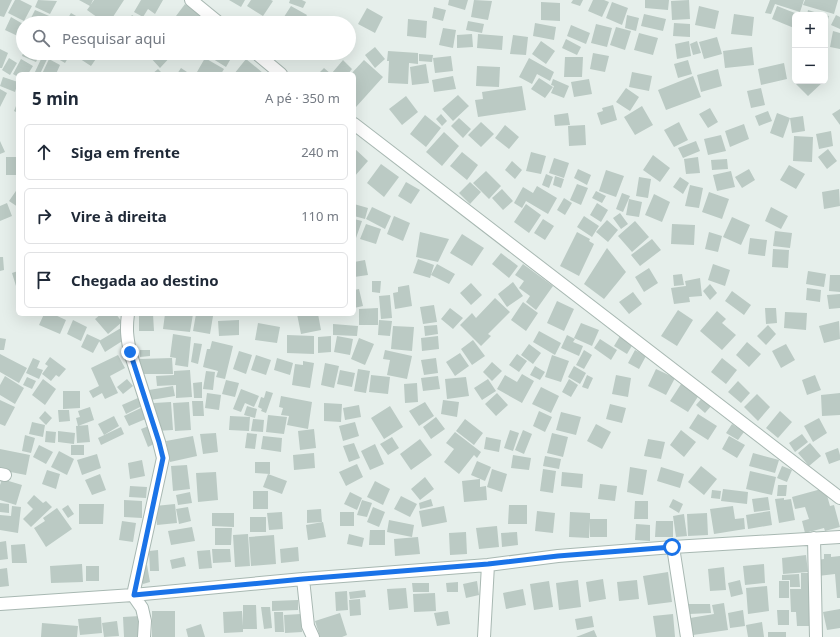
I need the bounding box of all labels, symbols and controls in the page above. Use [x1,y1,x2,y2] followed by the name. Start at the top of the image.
[792,12,828,84] map controls
[792,12,828,48] button: +
[16,16,356,60] search box
[30,27,52,49] icon: search
[62,28,166,48] text: Pesquisar aqui
[792,48,828,84] button: −
[32,87,79,110] text: 5 min
[265,89,340,107] text: A pé · 350 m
[33,141,55,163] icon: ahead
[71,142,180,162] text: Siga em frente
[301,143,339,161] text: 240 m
[33,205,55,227] icon: right
[71,206,167,226] text: Vire à direita
[301,207,339,225] text: 110 m
[33,269,55,291] icon: arrive
[71,270,219,290] text: Chegada ao destino
[121,343,139,361] route end
[663,538,681,556] route start

